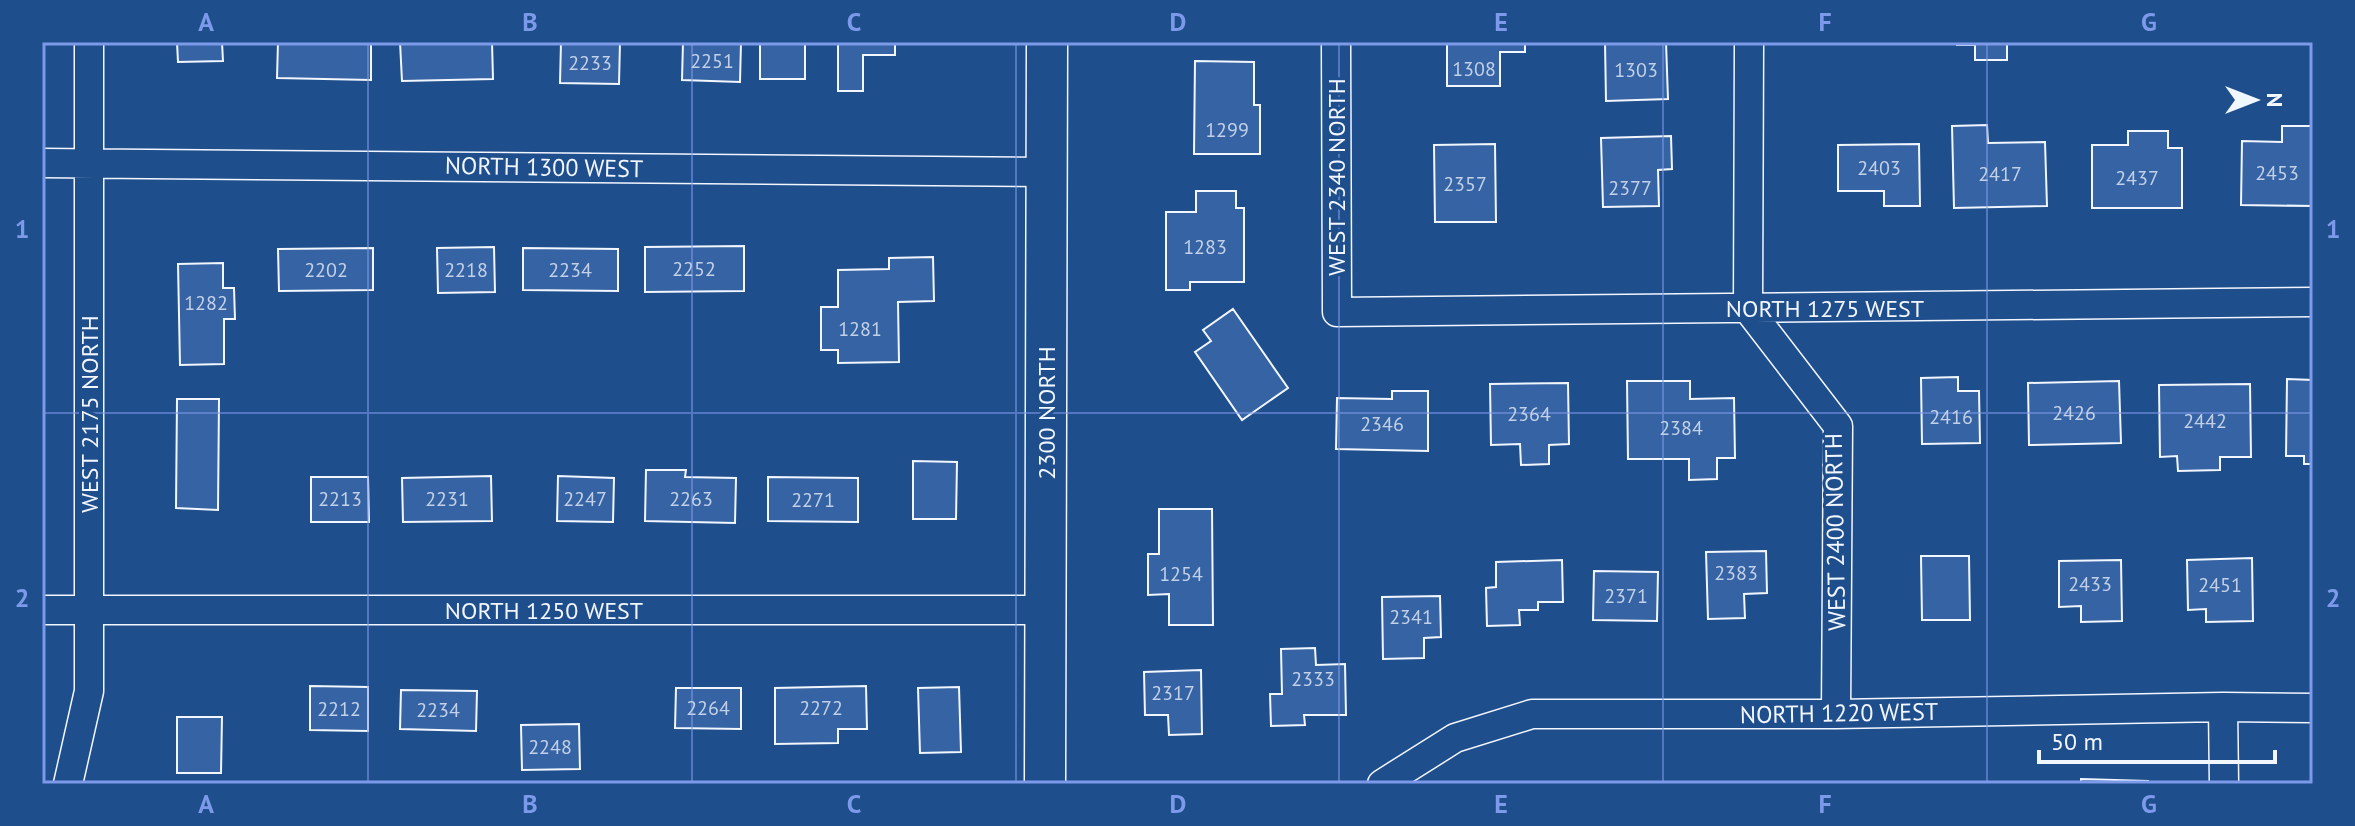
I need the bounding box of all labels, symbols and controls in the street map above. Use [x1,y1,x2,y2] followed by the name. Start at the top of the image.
[198,5,214,38] text: A
[522,5,538,38] text: B
[847,5,861,38] text: C
[1170,5,1186,38] text: D
[1494,5,1508,38] text: E
[1818,5,1832,38] text: F
[2141,5,2157,38] text: G
[690,48,734,74] house number: 2251
[568,50,612,76] house number: 2233
[1452,56,1496,82] house number: 1308
[1614,57,1658,83] house number: 1303
[2215,60,2295,140] north arrow
[1321,78,1352,276] street label: WEST 2340 NORTH
[2261,93,2289,107] text: N
[1205,117,1249,143] house number: 1299
[445,150,643,184] street label: NORTH 1300 WEST
[1857,155,1901,181] house number: 2403
[2255,160,2299,186] house number: 2453
[1978,161,2022,187] house number: 2417
[2115,165,2159,191] house number: 2437
[1443,171,1487,197] house number: 2357
[1608,175,1652,201] house number: 2377
[15,212,29,245] text: 1
[2326,212,2340,245] text: 1
[1183,234,1227,260] house number: 1283
[672,256,716,282] house number: 2252
[304,257,348,283] house number: 2202
[444,257,488,283] house number: 2218
[548,257,592,283] house number: 2234
[184,290,228,316] house number: 1282
[1726,293,1924,324] street label: NORTH 1275 WEST
[74,315,105,513] street label: WEST 2175 NORTH
[838,316,882,342] house number: 1281
[1031,346,1062,480] street label: 2300 NORTH
[2052,400,2096,426] house number: 2426
[1507,401,1551,427] house number: 2364
[1929,404,1973,430] house number: 2416
[2183,408,2227,434] house number: 2442
[1360,411,1404,437] house number: 2346
[1659,415,1703,441] house number: 2384
[1818,433,1852,631] street label: WEST 2400 NORTH
[318,486,362,512] house number: 2213
[425,486,469,512] house number: 2231
[563,486,607,512] house number: 2247
[669,486,713,512] house number: 2263
[791,487,835,513] house number: 2271
[1714,560,1758,586] house number: 2383
[1159,561,1203,587] house number: 1254
[2068,571,2112,597] house number: 2433
[2198,572,2242,598] house number: 2451
[15,581,29,614] text: 2
[2326,581,2340,614] text: 2
[1604,583,1648,609] house number: 2371
[445,595,643,626] street label: NORTH 1250 WEST
[1389,604,1433,630] house number: 2341
[1291,666,1335,692] house number: 2333
[1151,680,1195,706] house number: 2317
[686,695,730,721] house number: 2264
[799,695,843,721] house number: 2272
[317,696,361,722] house number: 2212
[1740,696,1938,730] street label: NORTH 1220 WEST
[416,697,460,723] house number: 2234
[2039,714,2275,764] scale bar
[2051,726,2103,757] text: 50 m
[528,734,572,760] house number: 2248
[198,787,214,820] text: A
[522,787,538,820] text: B
[847,787,861,820] text: C
[1170,787,1186,820] text: D
[1494,787,1508,820] text: E
[1818,787,1832,820] text: F
[2141,787,2157,820] text: G

